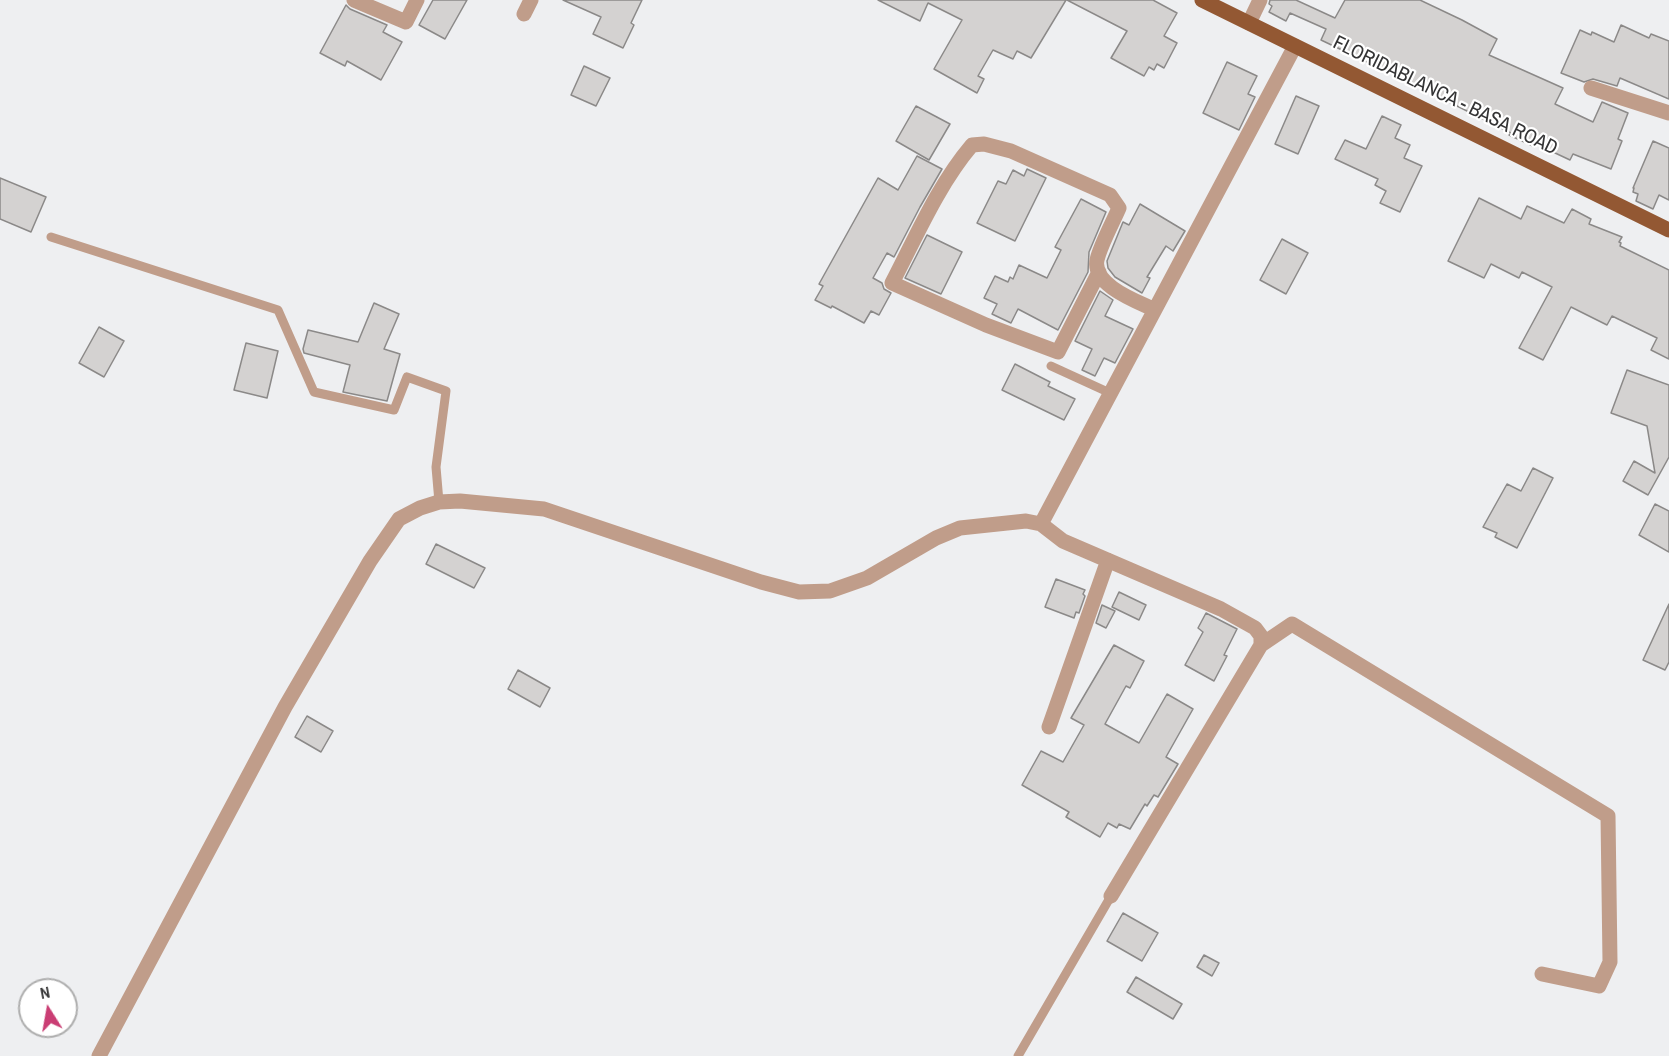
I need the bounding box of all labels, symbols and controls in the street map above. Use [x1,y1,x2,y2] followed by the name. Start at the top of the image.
[1329,31,1561,161] street label: FLORIDABLANCA - BASA ROAD
[18,978,78,1038] north arrow
[38,981,52,1004] text: N

